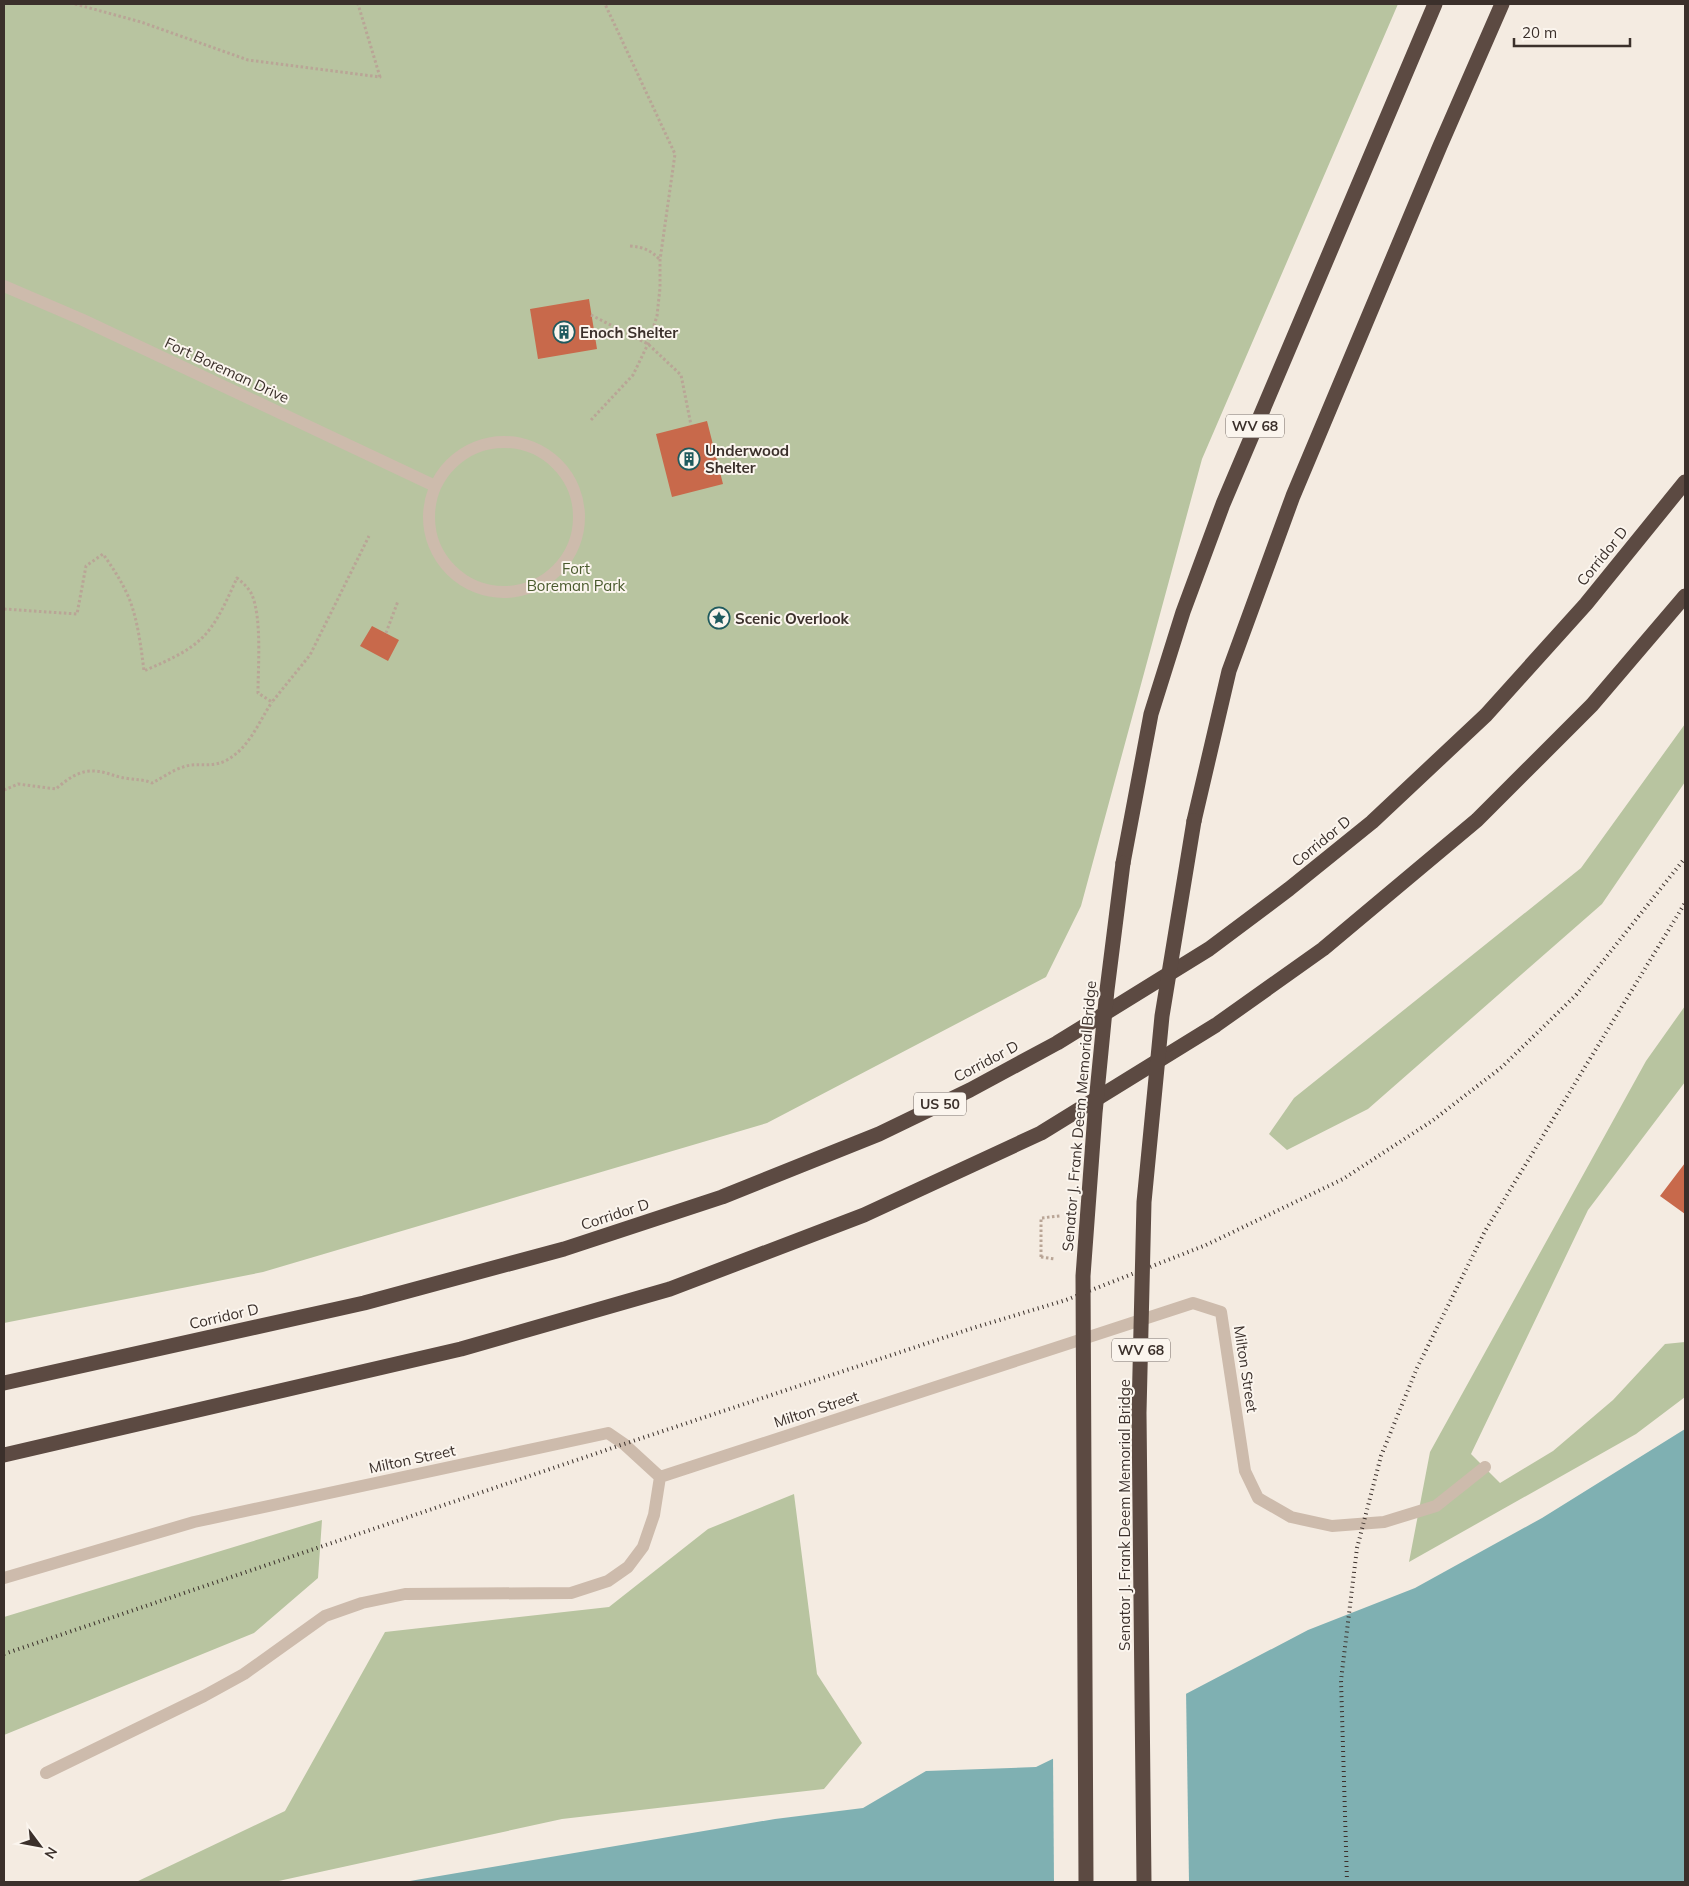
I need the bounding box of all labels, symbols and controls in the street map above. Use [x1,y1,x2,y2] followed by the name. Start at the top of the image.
[1514,15,1630,47] scale bar
[1522,23,1557,42] text: 20 m
[552,320,576,344] building icon: Enoch Shelter
[580,323,678,342] place label: Enoch Shelter
[162,333,292,407] street label: Fort Boreman Drive
[1226,414,1284,438] road number: WV 68
[705,441,789,477] place label: Underwood Shelter
[677,447,701,471] building icon: Underwood Shelter
[1572,522,1632,590] street label: Corridor D
[527,559,626,595] park label: Fort Boreman Park
[707,606,731,630] place icon: Scenic Overlook
[735,609,850,628] place label: Scenic Overlook
[1287,811,1355,871] street label: Corridor D
[1058,980,1100,1252] street label: Senator J. Frank Deem Memorial Bridge
[950,1036,1022,1086] street label: Corridor D
[914,1092,966,1116] road number: US 50
[578,1194,652,1234] street label: Corridor D
[187,1299,261,1333] street label: Corridor D
[1230,1324,1262,1414] street label: Milton Street
[1112,1338,1170,1362] road number: WV 68
[1115,1379,1134,1651] street label: Senator J. Frank Deem Memorial Bridge
[771,1386,861,1432] street label: Milton Street
[367,1441,457,1477] street label: Milton Street
[15,1821,65,1871] north arrow
[41,1844,61,1862] text: N

